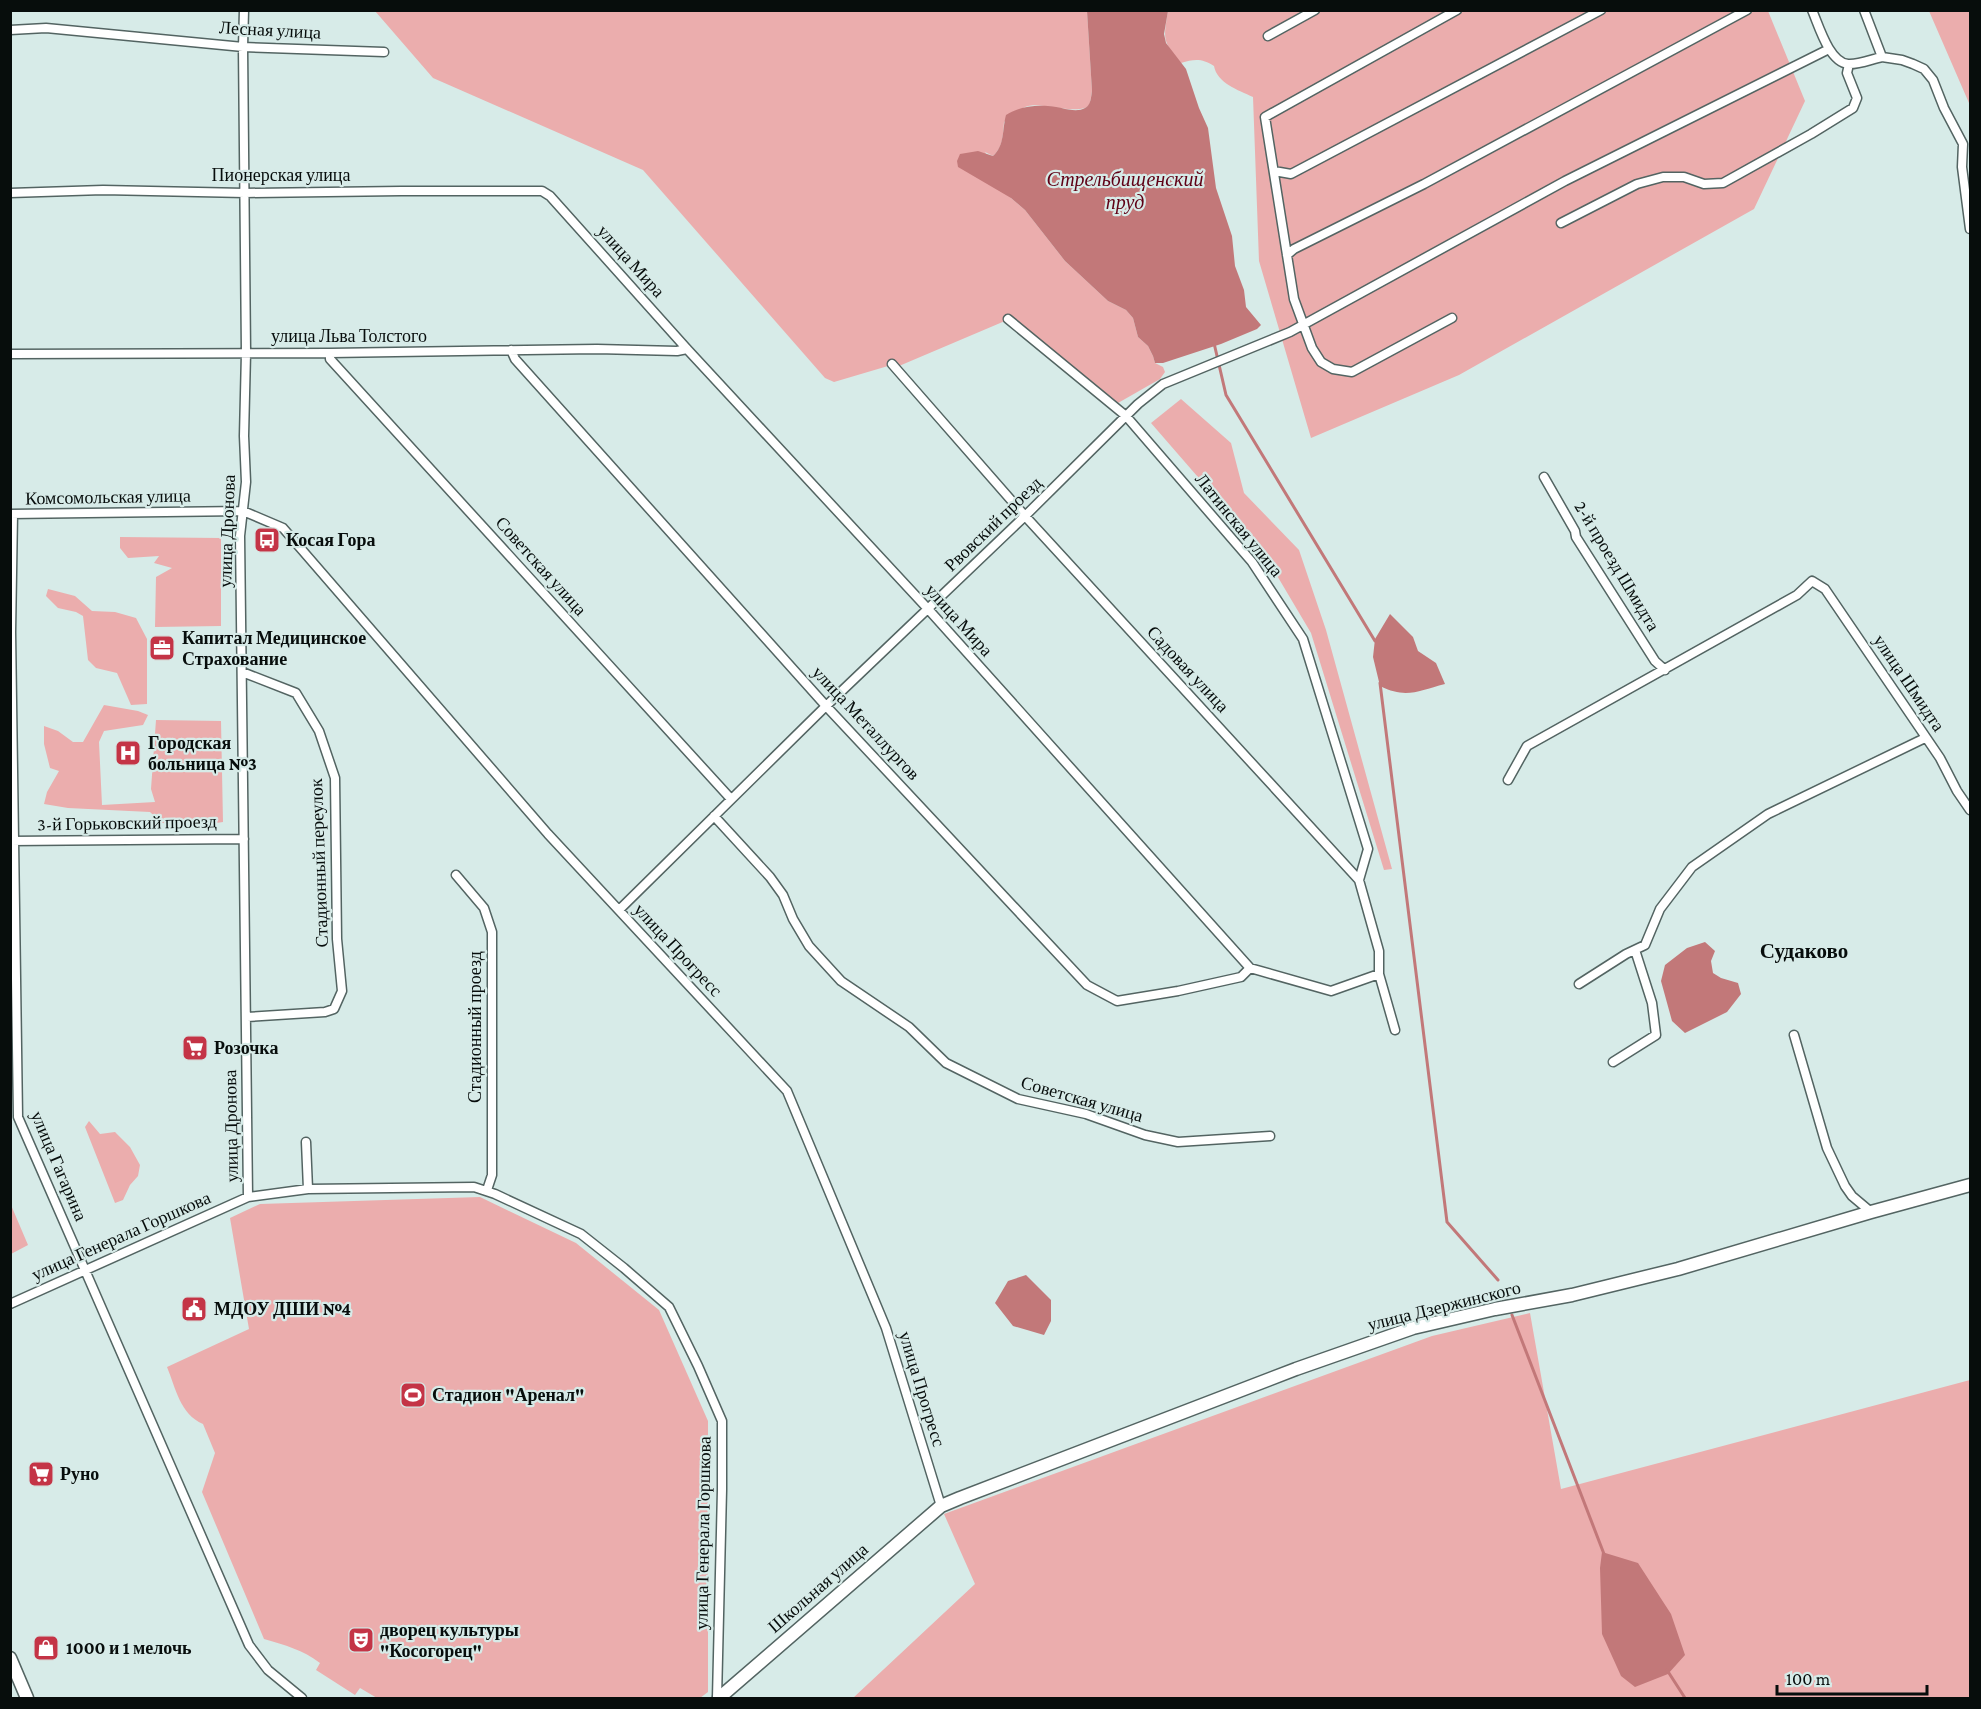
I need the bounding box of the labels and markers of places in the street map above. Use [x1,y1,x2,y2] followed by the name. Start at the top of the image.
[252,525,282,555] bus stop icon: Косая Гора
[286,530,375,550] place label: Косая Гора
[182,628,366,669] place label: Капитал Медицинское Страхование
[147,633,177,663] office icon: Капитал Медицинское Страхование
[148,733,257,774] place label: Городская больница №3
[113,738,143,768] hospital icon: Городская больница №3
[180,1033,210,1063] supermarket icon: Розочка
[214,1038,278,1058] place label: Розочка
[179,1294,209,1324] public building icon: МДОУ ДШИ №4
[214,1299,351,1319] place label: МДОУ ДШИ №4
[398,1380,428,1410] sports icon: Стадион "Аренал"
[432,1385,584,1405] place label: Стадион "Аренал"
[26,1459,56,1489] supermarket icon: Руно
[60,1464,99,1484] place label: Руно
[380,1620,519,1661] place label: дворец культуры "Косогорец"
[346,1625,376,1655] theatre icon: дворец культуры "Косогорец"
[31,1633,61,1663] shop icon: 1000 и 1 мелочь
[66,1638,192,1658] place label: 1000 и 1 мелочь

